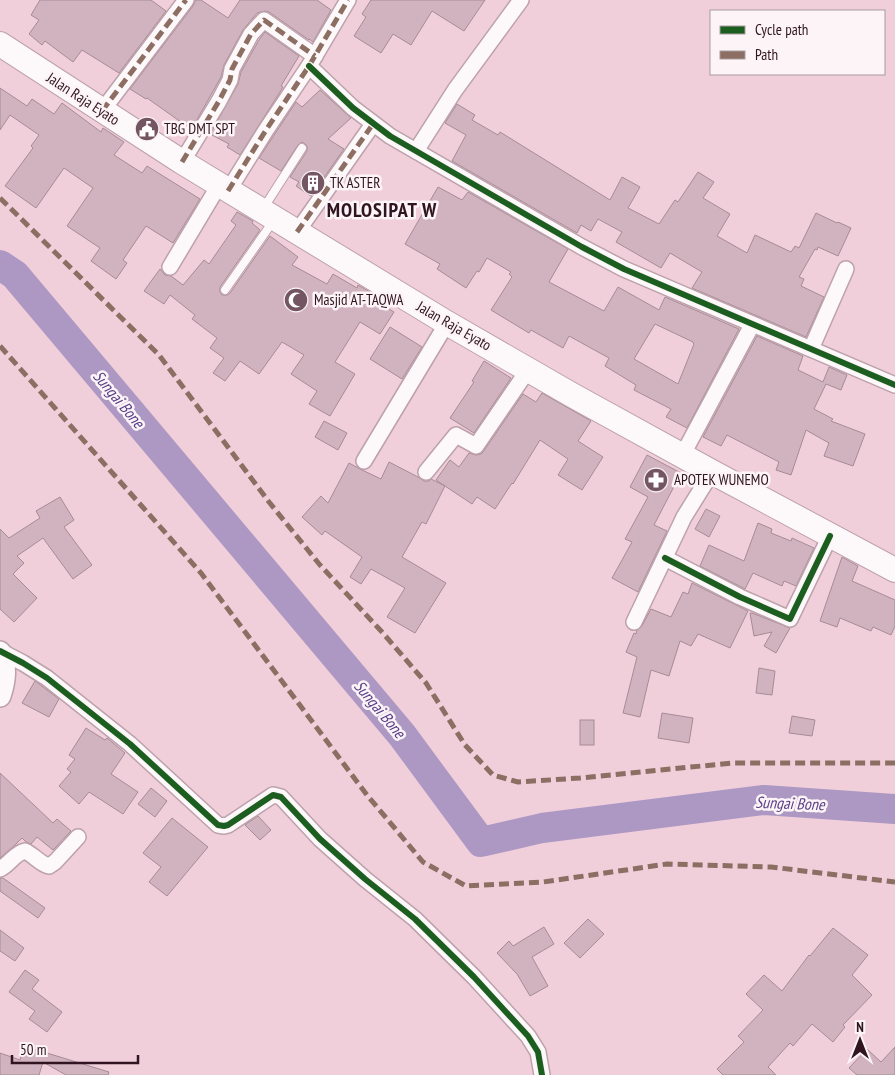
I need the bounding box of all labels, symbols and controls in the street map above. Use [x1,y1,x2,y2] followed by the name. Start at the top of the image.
[710,10,885,75] legend
[755,20,808,39] text: Cycle path
[755,45,778,64] text: Path
[42,67,123,129] street label: Jalan Raja Eyato
[134,116,160,142] public building icon: TBG DMT SPT
[164,119,235,138] place label: TBG DMT SPT
[300,170,326,196] building icon: TK ASTER
[330,173,380,192] place label: TK ASTER
[327,197,437,223] district label: MOLOSIPAT W
[283,287,309,313] mosque icon: Masjid AT-TAQWA
[314,290,404,309] place label: Masjid AT-TAQWA
[413,296,495,355] street label: Jalan Raja Eyato
[89,366,150,433] water label: Sungai Bone
[643,467,669,493] pharmacy icon: APOTEK WUNEMO
[674,470,769,489] place label: APOTEK WUNEMO
[350,676,411,743] water label: Sungai Bone
[755,792,826,814] water label: Sungai Bone
[835,1015,885,1065] north arrow
[856,1018,864,1036] text: N
[12,1032,139,1064] scale bar
[20,1040,46,1059] text: 50 m

